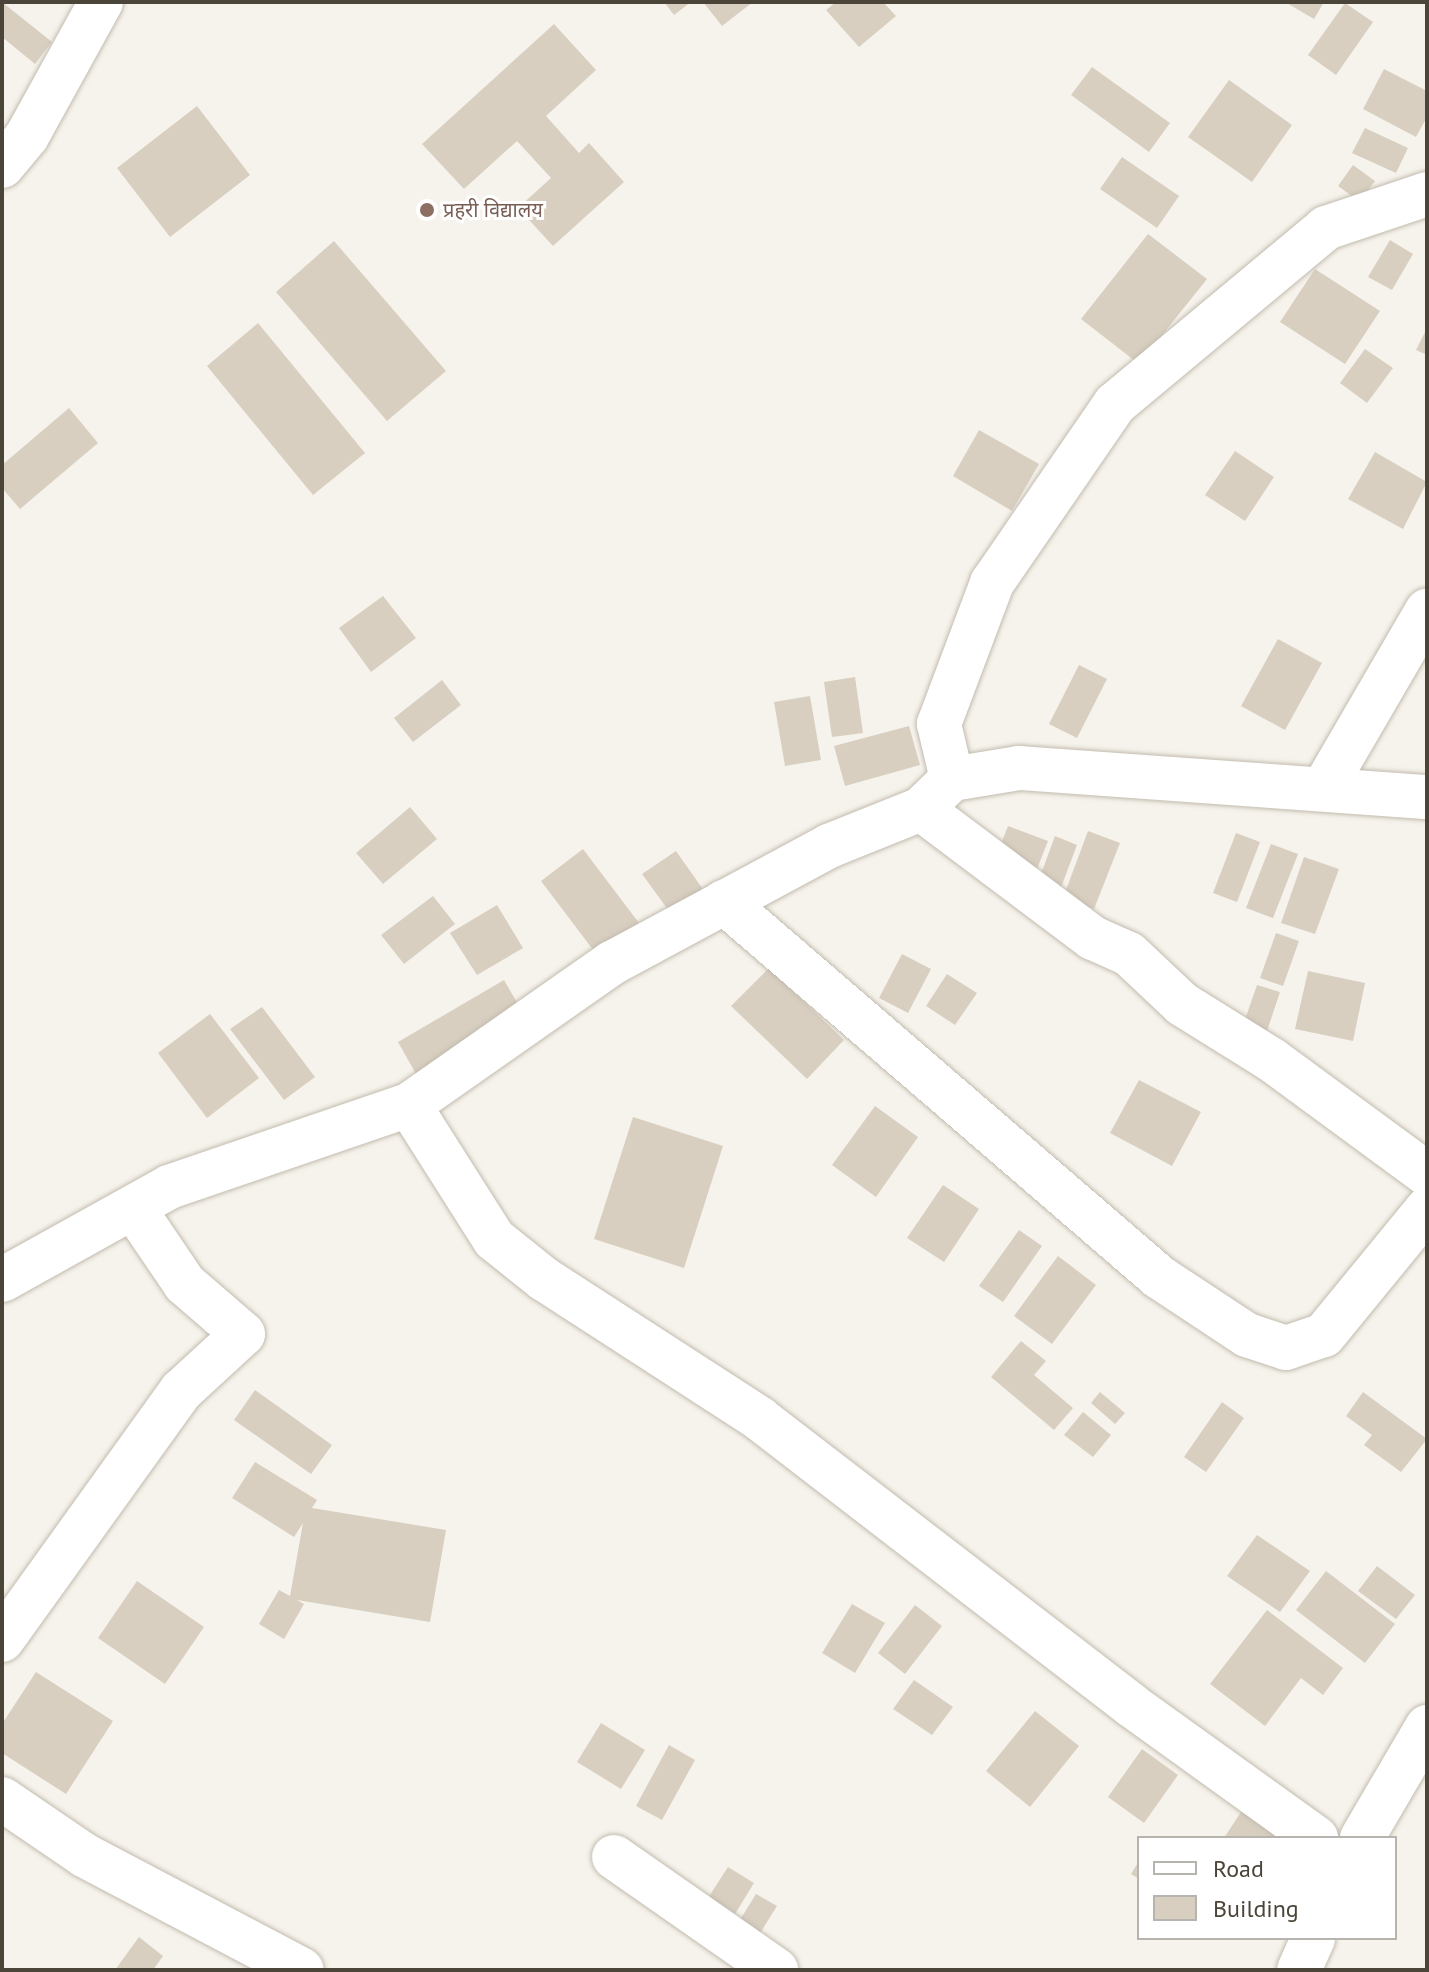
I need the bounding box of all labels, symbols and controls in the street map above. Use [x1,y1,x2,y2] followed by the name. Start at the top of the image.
[443,198,543,222] place label: प्रहरी विद्यालय
[418,201,436,219] marker: प्रहरी विद्यालय
[1137,1836,1397,1940] legend
[1213,1853,1264,1884] text: Road
[1213,1893,1299,1924] text: Building

